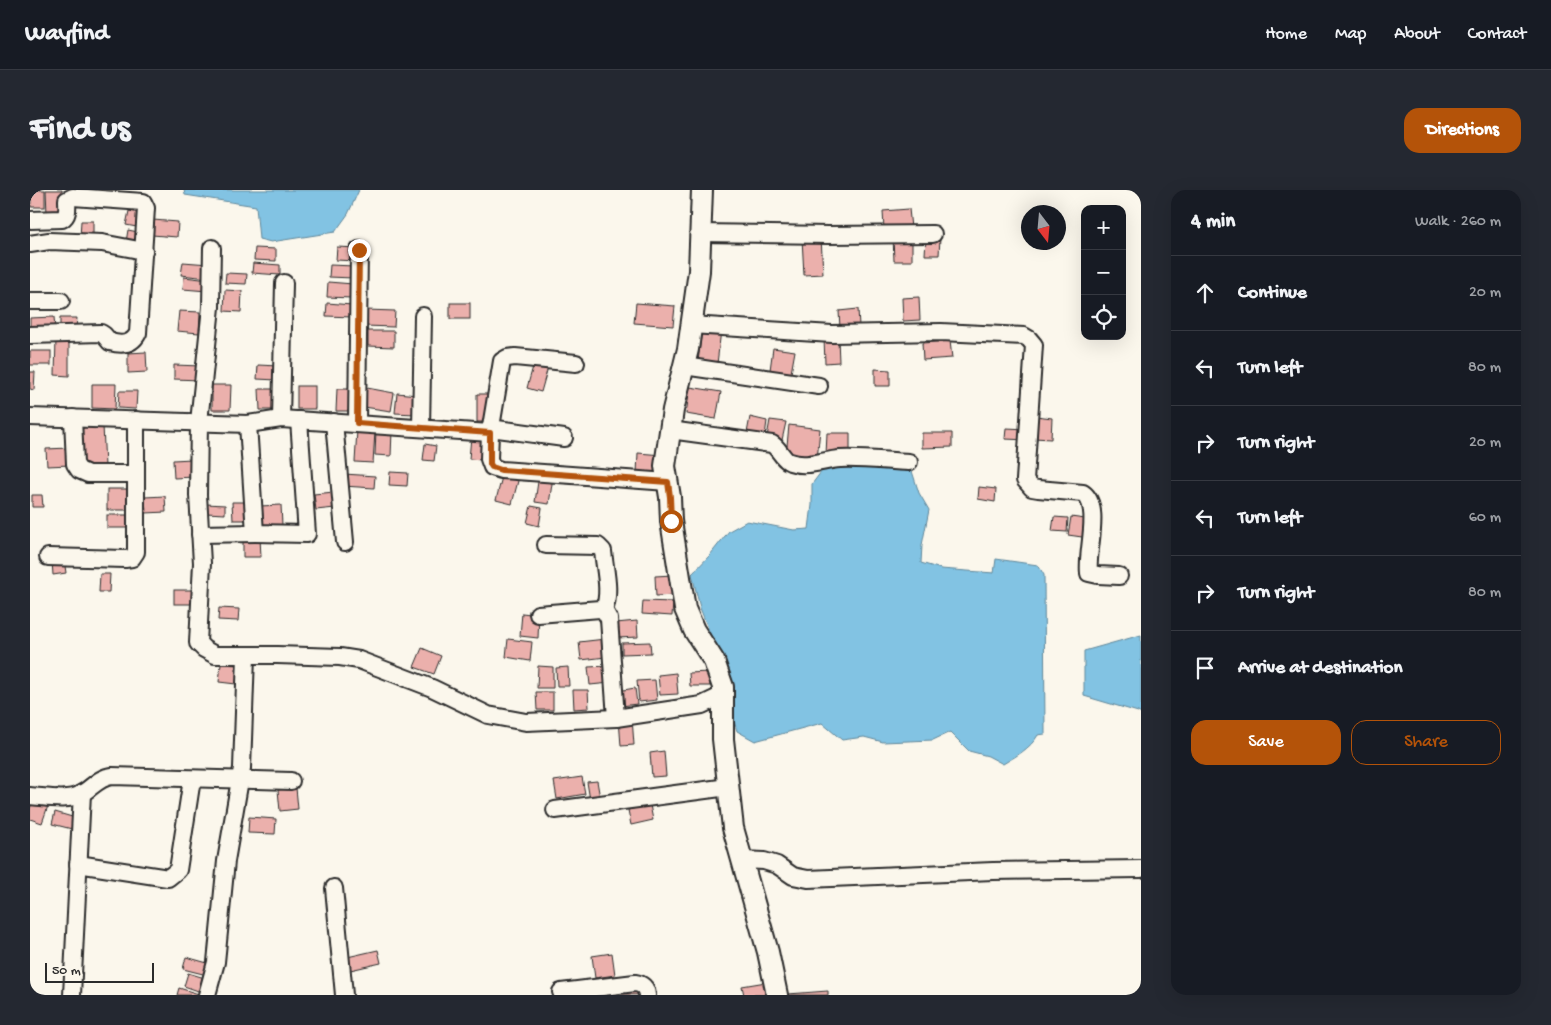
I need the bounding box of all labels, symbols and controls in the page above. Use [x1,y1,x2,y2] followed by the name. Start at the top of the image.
[25,20,109,49] text: Wayfind
[1265,24,1307,45] text: Home
[1335,24,1366,45] text: Map
[1394,24,1440,45] text: About
[1468,24,1526,45] text: Contact
[1404,108,1521,153] button: Directions
[30,110,130,151] text: Find us
[1021,205,1066,250] north arrow
[1081,205,1126,340] map controls
[1081,205,1126,250] button: +
[1191,210,1235,235] text: 4 min
[1415,213,1501,232] text: Walk · 260 m
[348,239,371,262] route end
[1081,250,1126,295] button: −
[1191,279,1219,307] icon: ahead
[1238,282,1307,305] text: Continue
[1469,284,1501,303] text: 20 m
[1081,295,1126,340] button: locate
[1191,354,1219,382] icon: left
[1238,357,1302,380] text: Turn left
[1468,359,1501,378] text: 80 m
[1191,429,1219,457] icon: right
[1238,432,1314,455] text: Turn right
[1469,434,1501,453] text: 20 m
[1191,504,1219,532] icon: left
[1238,507,1302,530] text: Turn left
[1469,509,1501,528] text: 60 m
[660,510,683,533] route start
[1191,579,1219,607] icon: right
[1238,582,1314,605] text: Turn right
[1468,584,1501,603] text: 80 m
[1191,654,1219,682] icon: arrive
[1238,657,1402,680] text: Arrive at destination
[1191,720,1341,765] button: Save
[1351,720,1501,765] button: Share
[45,960,154,983] scale bar
[52,963,81,980] text: 50 m

